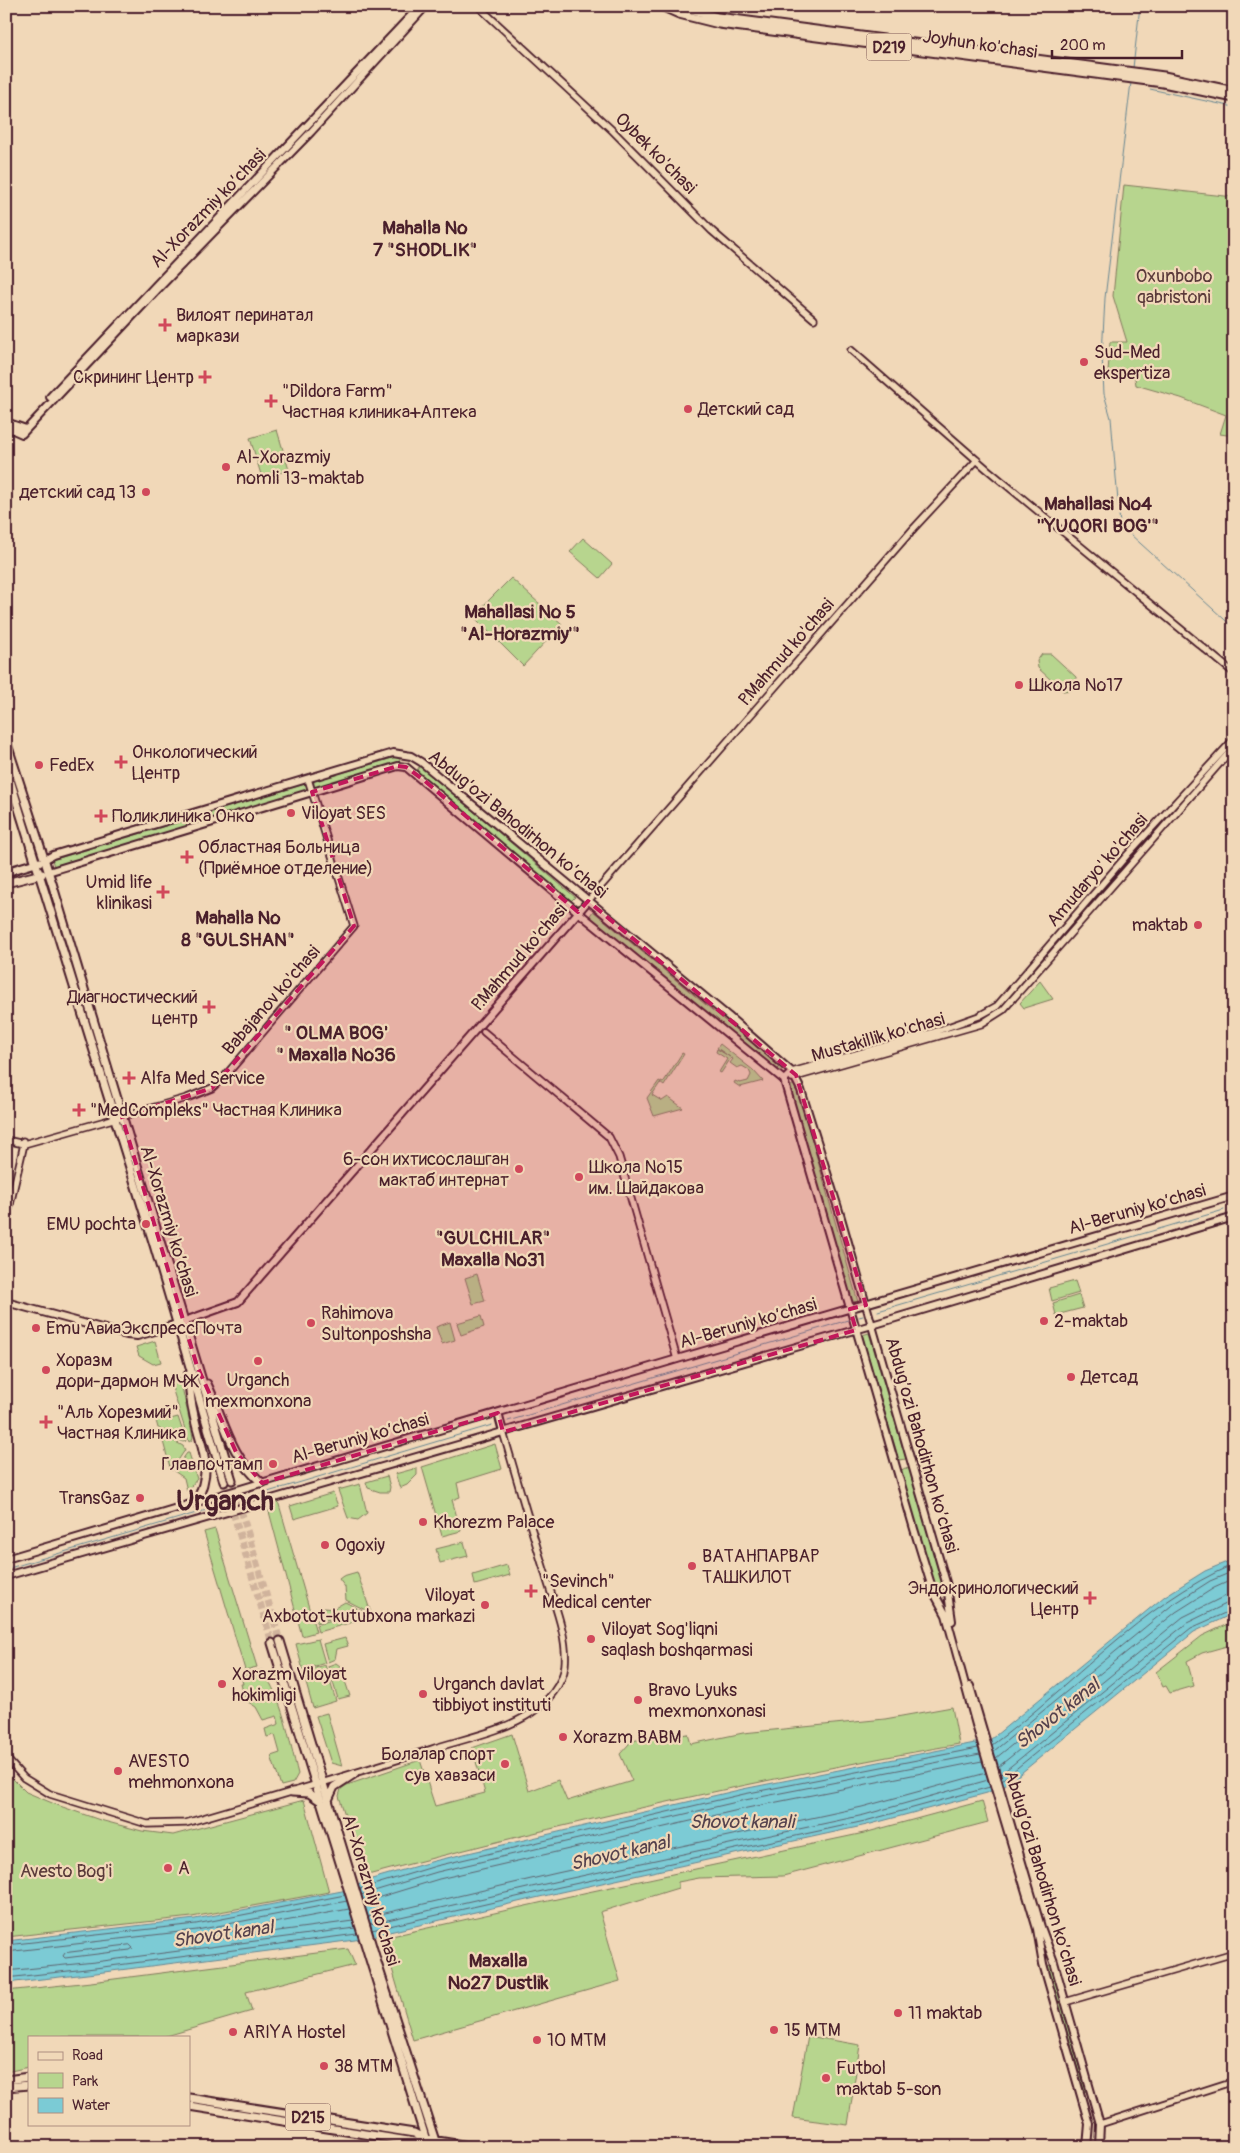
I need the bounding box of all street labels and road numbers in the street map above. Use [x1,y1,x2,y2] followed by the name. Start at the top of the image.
[921,25,1039,64] street label: Joyhun ko'chasi
[866,34,912,61] road number: D219
[610,108,701,199] street label: Oybek ko'chasi
[146,144,271,273] street label: Al-Xorazmiy ko’chasi
[733,594,839,711] street label: P.Mahmud ko'chasi
[424,745,612,904] street label: Abdug’ozi Bahodirhon ko’chasi
[1042,809,1153,932] street label: Amudaryo' ko'chasi
[466,899,572,1016] street label: P.Mahmud ko'chasi
[217,941,325,1060] street label: Babajanov ko'chasi
[809,1007,947,1067] street label: Mustakillik ko'chasi
[135,1143,202,1300] street label: Al-Xorazmiy ko’chasi
[1066,1179,1208,1240] street label: Al-Beruniy ko’chasi
[677,1293,819,1354] street label: Al-Beruniy ko’chasi
[880,1334,963,1556] street label: Abdug’ozi Bahodirhon ko’chasi
[289,1408,431,1469] street label: Al-Beruniy ko’chasi
[999,1768,1086,1988] street label: Abdug’ozi Bahodirhon ko’chasi
[337,1812,404,1969] street label: Al-Xorazmiy ko’chasi
[286,2104,330,2130] road number: D215

